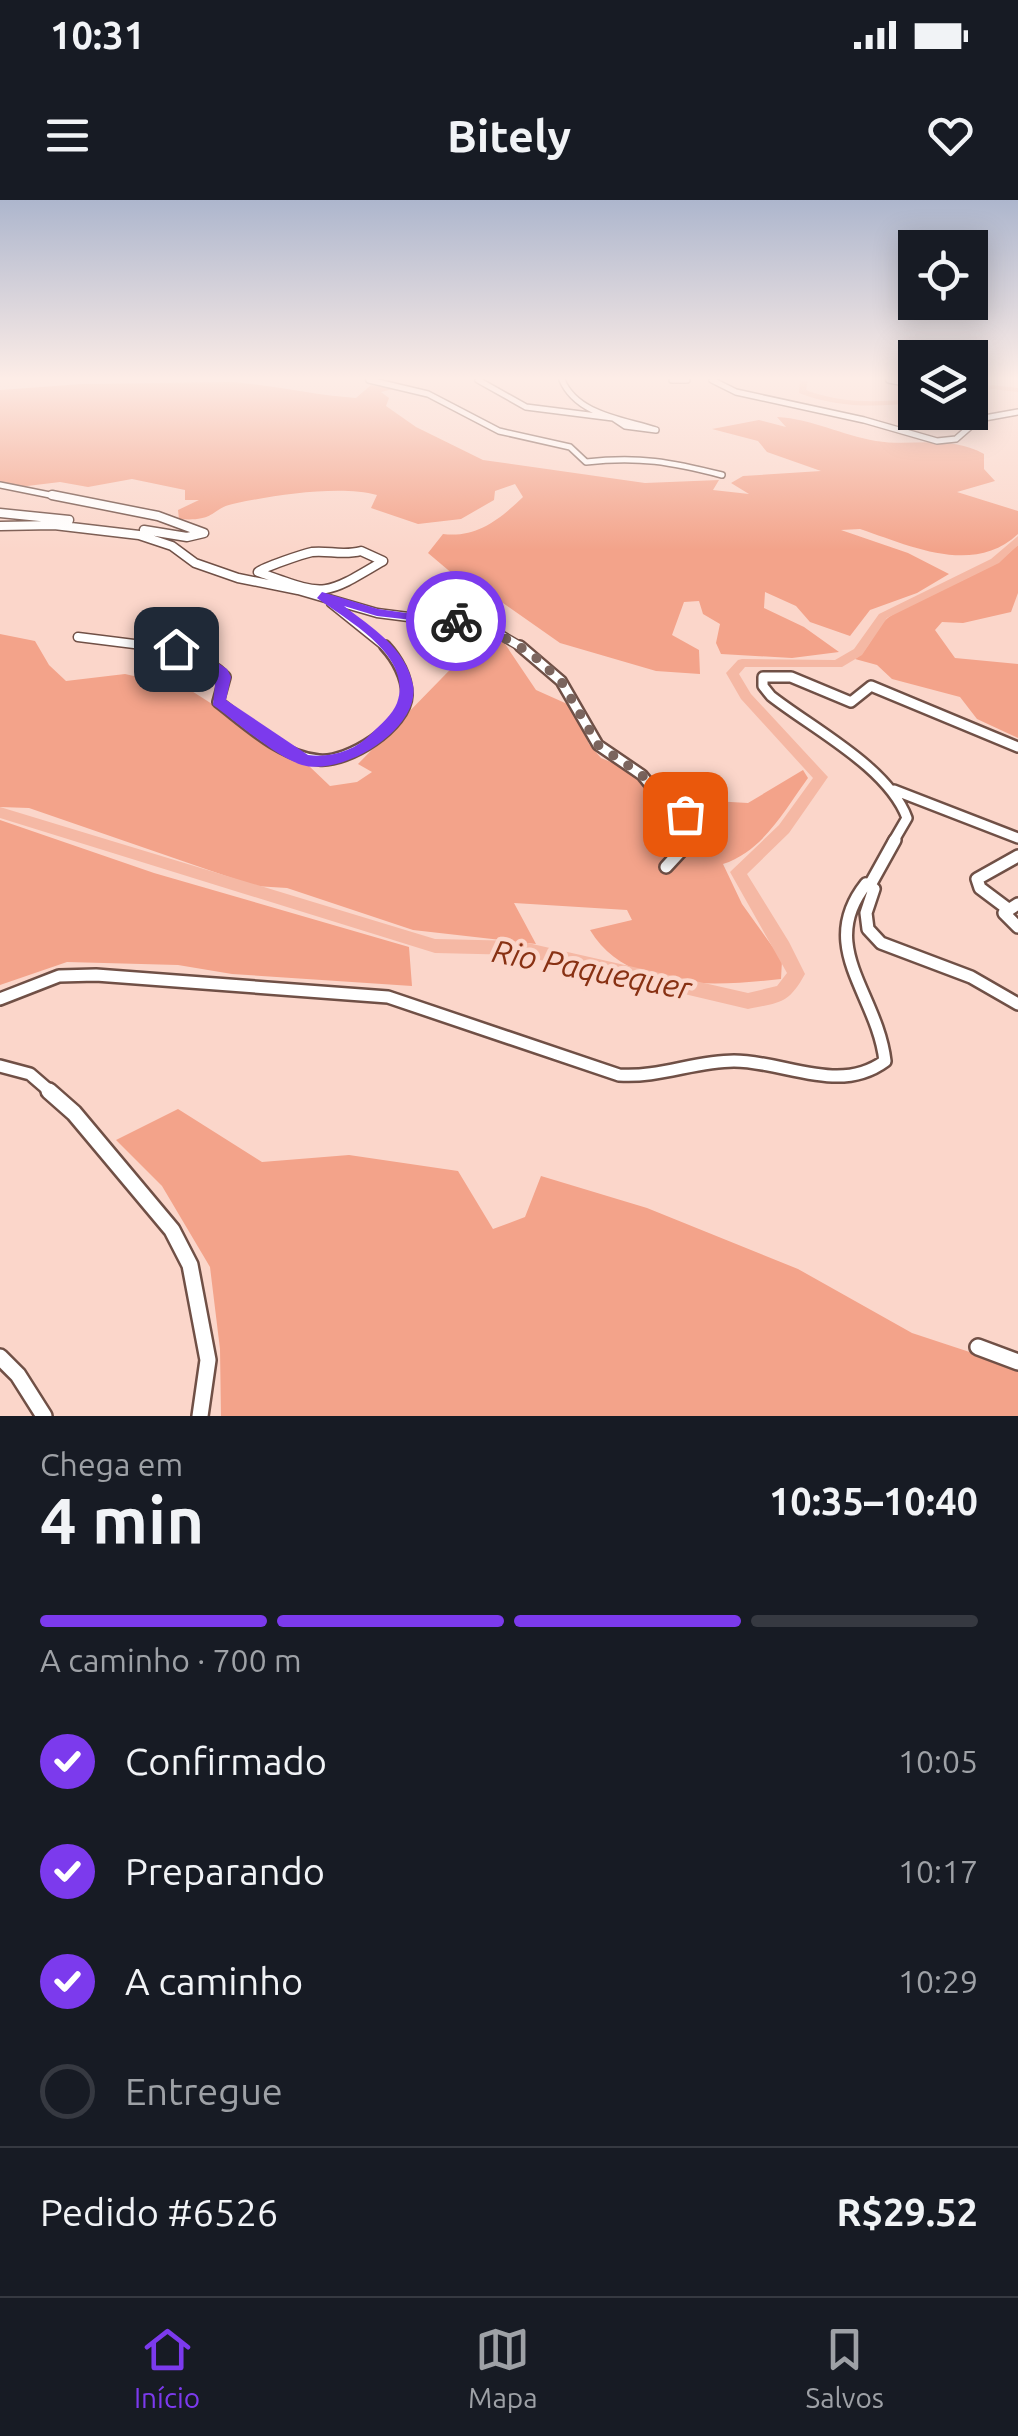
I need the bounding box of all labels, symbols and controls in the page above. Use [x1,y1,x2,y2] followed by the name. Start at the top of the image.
[50,14,145,56] text: 10:31
[40,108,95,163] icon: menu
[923,108,978,163] icon: heart
[447,110,571,161] text: Bitely
[898,230,988,430] map controls
[898,230,988,320] button: locate
[898,340,988,430] button: layers
[406,571,506,671] courier
[429,594,484,649] icon: bike
[134,607,219,692] pin
[149,622,204,677] icon: home
[643,772,728,857] pin
[658,787,713,842] icon: bag
[489,932,695,1006] water label: Rio Paquequer
[40,1446,183,1482] text: Chega em
[769,1480,978,1522] text: 10:35–10:40
[40,1483,204,1556] text: 4 min
[40,1642,302,1678] text: A caminho · 700 m
[40,1734,95,1789] icon: check
[125,1740,327,1782] text: Confirmado
[898,1743,978,1779] text: 10:05
[40,1844,95,1899] icon: check
[125,1850,325,1892] text: Preparando
[898,1853,978,1889] text: 10:17
[40,1954,95,2009] icon: check
[125,1960,303,2002] text: A caminho
[898,1963,978,1999] text: 10:29
[125,2070,283,2112] text: Entregue
[40,2191,278,2233] text: Pedido #6526
[837,2191,978,2233] text: R$29.52
[134,2322,200,2413] tab: Início
[468,2322,538,2413] tab: Mapa
[805,2322,884,2413] tab: Salvos

